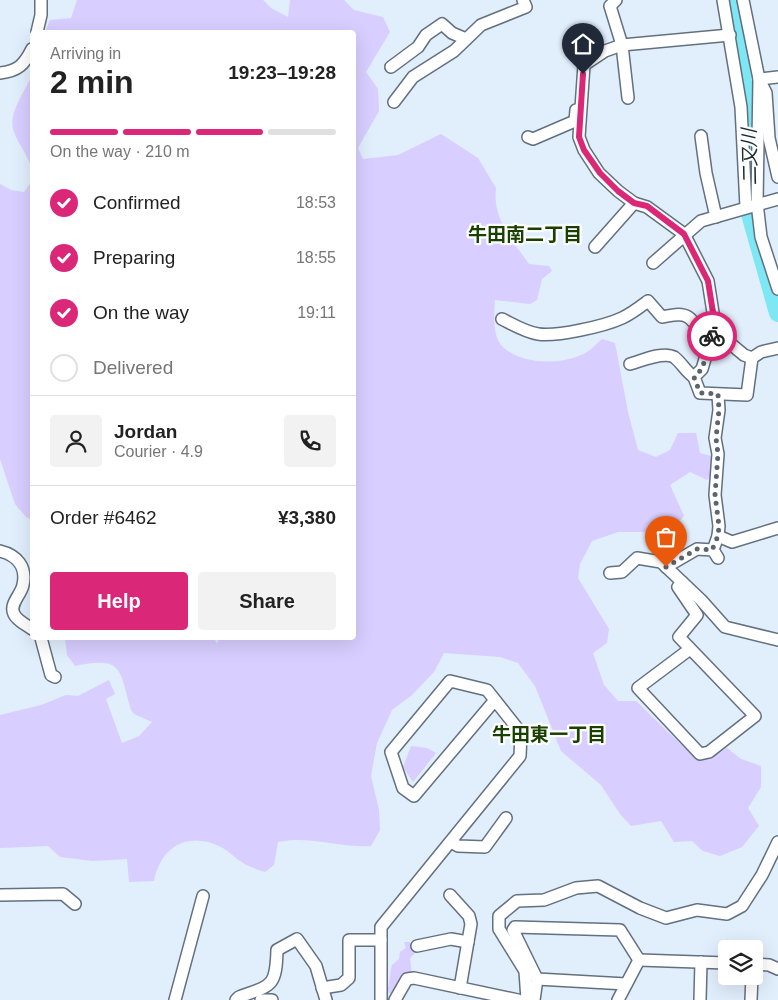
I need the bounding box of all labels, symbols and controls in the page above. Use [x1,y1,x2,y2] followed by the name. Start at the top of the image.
[562,23,604,74] pin
[569,30,597,58] icon: home
[50,45,121,62] text: Arriving in
[228,62,336,83] text: 19:23–19:28
[50,64,134,100] text: 2 min
[738,126,760,186] water label: 二又川
[50,143,190,160] text: On the way · 210 m
[50,189,78,217] icon: check
[93,192,181,213] text: Confirmed
[296,194,336,211] text: 18:53
[468,224,582,245] district label: 牛田南二丁目
[50,244,78,272] icon: check
[93,247,175,268] text: Preparing
[296,249,336,266] text: 18:55
[50,299,78,327] icon: check
[93,302,189,323] text: On the way
[297,304,336,321] text: 19:11
[687,311,737,361] courier
[698,322,726,350] icon: bike
[93,357,173,378] text: Delivered
[50,415,102,467] button: person
[284,415,336,467] button: phone
[114,421,177,442] text: Jordan
[114,443,203,460] text: Courier · 4.9
[50,507,157,528] text: Order #6462
[278,507,336,528] text: ¥3,380
[645,516,687,567] pin
[652,523,680,551] icon: bag
[50,572,188,630] button: Help
[198,572,336,630] button: Share
[492,724,606,745] district label: 牛田東一丁目
[718,940,763,985] map controls
[718,940,763,985] button: layers

